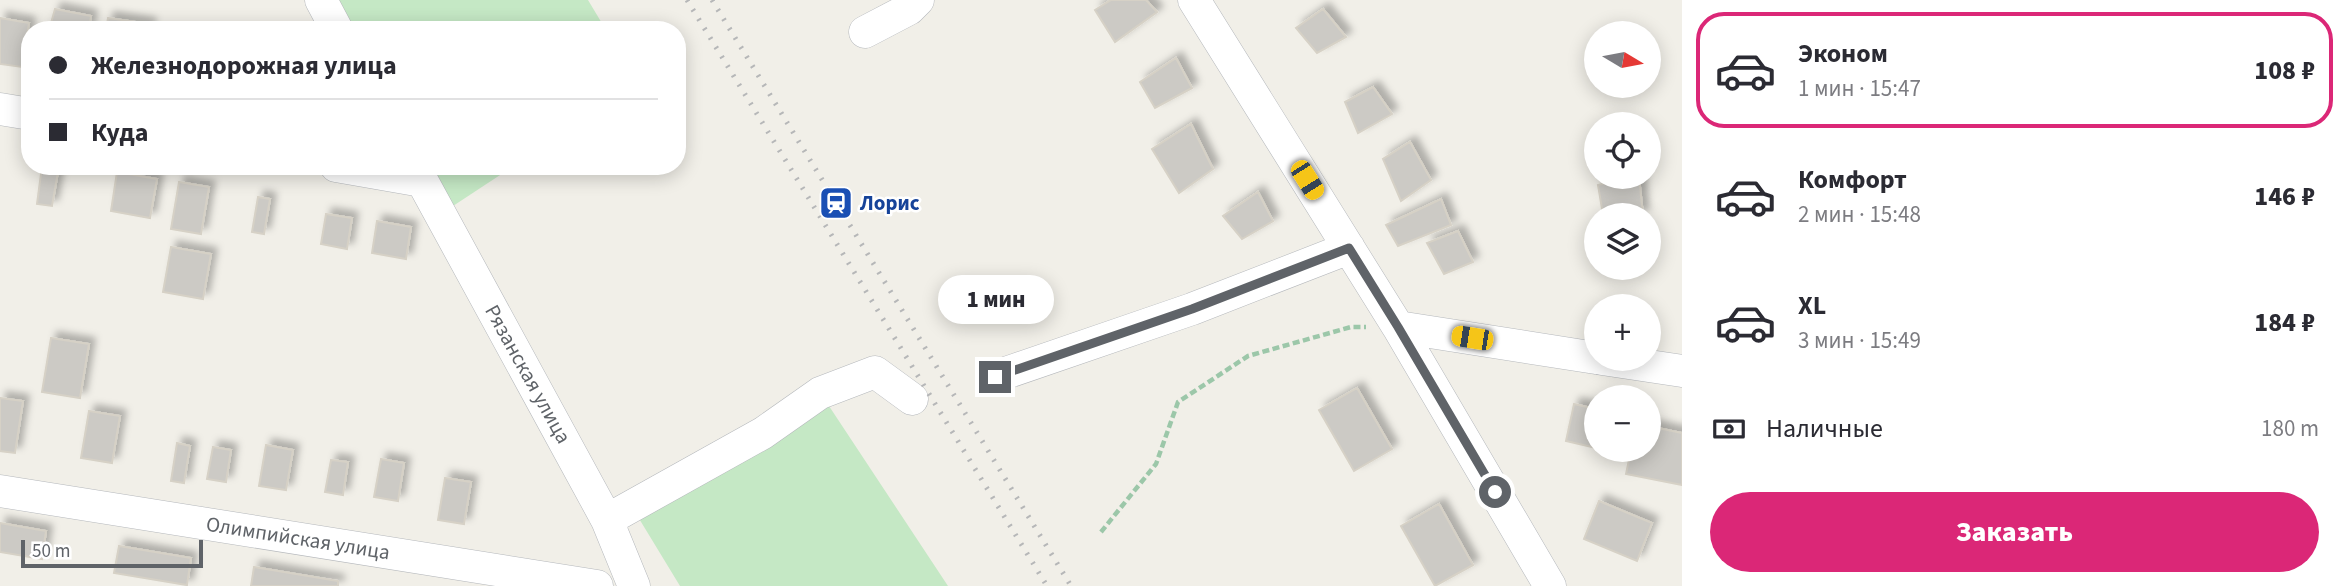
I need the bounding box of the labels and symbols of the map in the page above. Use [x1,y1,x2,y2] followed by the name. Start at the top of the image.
[1584,21,1661,98] north arrow
[1287,157,1328,203] car
[817,184,855,222] station icon: Лорис
[859,188,920,218] place label: Лорис
[937,276,1053,324] callout: 1 мин
[477,299,579,449] street label: Рязанская улица
[1450,324,1495,352] car
[979,361,1011,393] route end
[1479,476,1511,508] route start
[204,509,392,567] street label: Олимпийская улица
[21,537,203,569] scale bar

